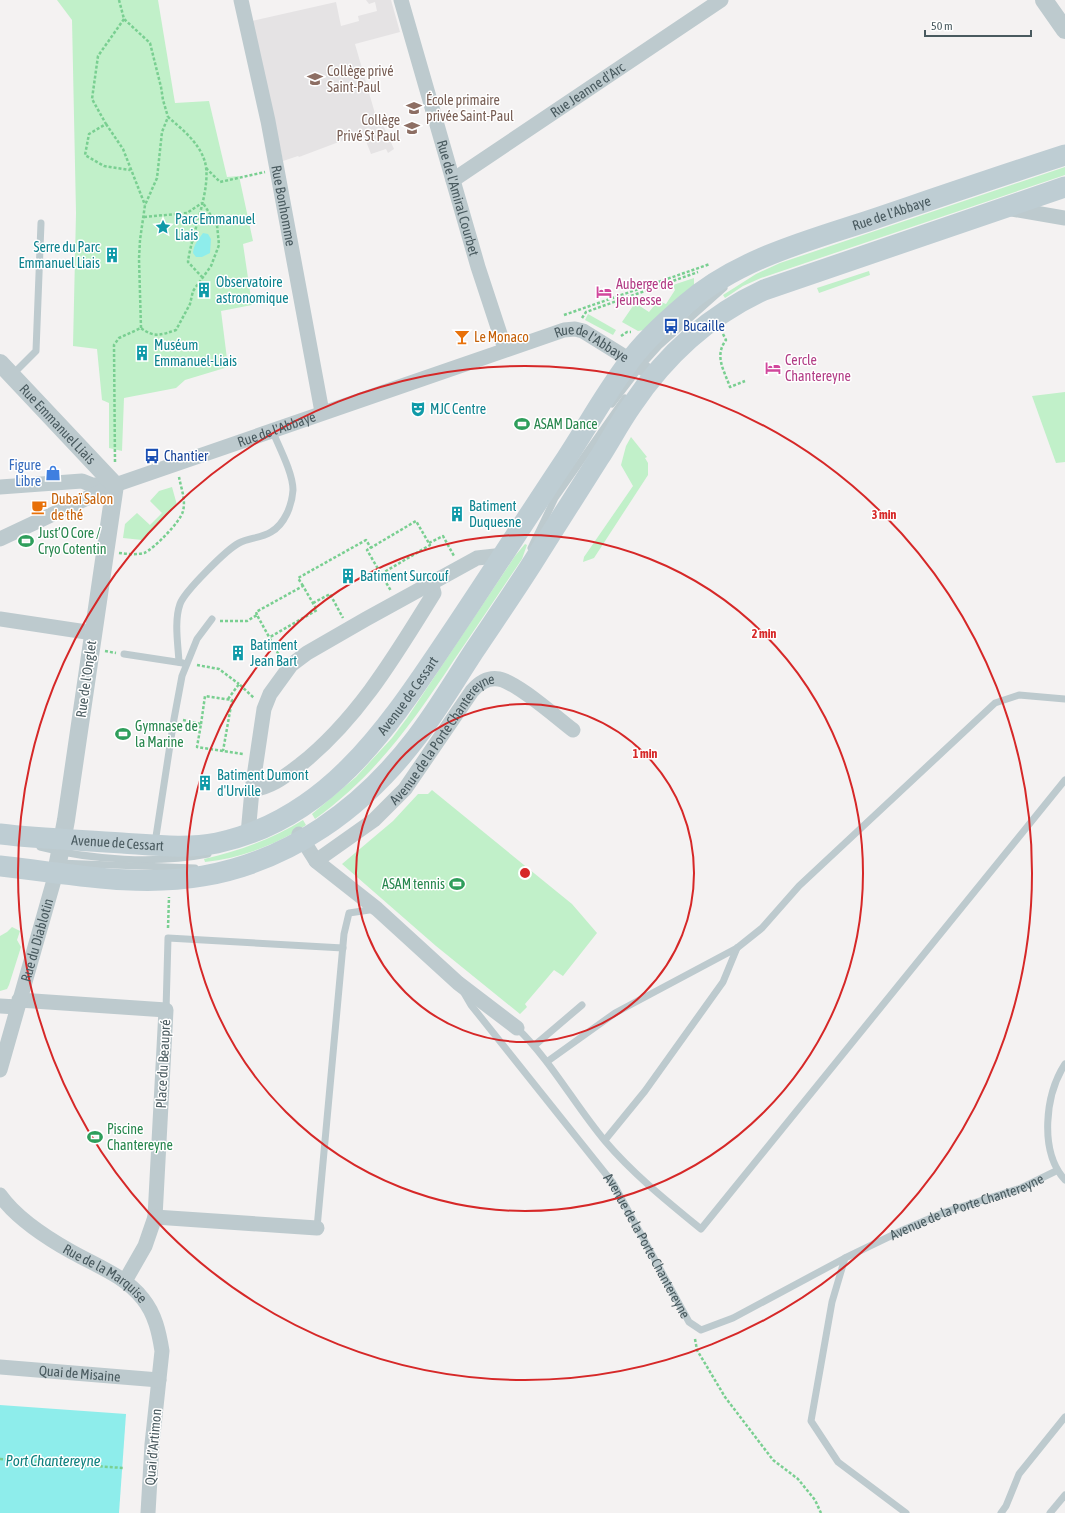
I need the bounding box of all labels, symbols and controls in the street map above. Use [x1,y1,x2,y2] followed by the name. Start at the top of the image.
[925,12,1031,38] scale bar
[931,19,953,33] text: 50 m
[547,58,628,120] street label: Rue Jeanne d'Arc
[327,63,394,95] place label: Collège privé Saint-Paul
[306,70,324,88] school or university icon: Collège privé Saint-Paul
[426,92,514,124] place label: École primaire privée Saint-Paul
[405,99,423,117] school or university icon: École primaire privée Saint-Paul
[336,112,400,144] place label: Collège Privé St Paul
[403,119,421,137] school or university icon: Collège Privé St Paul
[434,138,482,258] street label: Rue de l'Amiral Courbet
[268,164,299,247] street label: Rue Bonhomme
[850,192,933,234] street label: Rue de l'Abbaye
[175,211,256,243] place label: Parc Emmanuel Liais
[154,218,172,236] place icon: Parc Emmanuel Liais
[19,239,101,271] place label: Serre du Parc Emmanuel Liais
[103,246,121,264] building icon: Serre du Parc Emmanuel Liais
[216,274,289,306] place label: Observatoire astronomique
[615,276,673,308] place label: Auberge de jeunesse
[195,281,213,299] building icon: Observatoire astronomique
[595,283,613,301] hotel icon: Auberge de jeunesse
[662,317,680,335] bus stop icon: Bucaille
[683,318,725,334] place label: Bucaille
[552,321,632,365] street label: Rue de l'Abbaye
[453,328,471,346] bar icon: Le Monaco
[474,329,529,345] place label: Le Monaco
[154,337,237,369] place label: Muséum Emmanuel-Liais
[133,344,151,362] building icon: Muséum Emmanuel-Liais
[785,352,851,384] place label: Cercle Chantereyne
[764,359,782,377] hotel icon: Cercle Chantereyne
[16,381,99,467] street label: Rue Emmanuel Liais
[409,400,427,418] theatre icon: MJC Centre
[430,401,486,417] place label: MJC Centre
[235,408,318,450] street label: Rue de l'Abbaye
[513,415,531,433] sports icon: ASAM Dance
[534,416,598,432] place label: ASAM Dance
[143,447,161,465] bus stop icon: Chantier
[164,448,209,464] place label: Chantier
[9,457,41,489] place label: Figure Libre
[44,464,62,482] shop icon: Figure Libre
[51,491,113,523] place label: Dubaï Salon de thé
[30,498,48,516] cafe icon: Dubaï Salon de thé
[469,498,521,530] place label: Batiment Duquesne
[448,505,466,523] building icon: Batiment Duquesne
[872,508,896,522] text: 3 min
[38,525,107,557] place label: Just’O Core / Cryo Cotentin
[17,532,35,550] sports icon: Just’O Core / Cryo Cotentin
[339,567,357,585] building icon: Batiment Surcouf
[360,568,449,584] place label: Batiment Surcouf
[752,627,776,641] text: 2 min
[250,637,298,669] place label: Batiment Jean Bart
[73,639,99,719] street label: Rue de l'Onglet
[229,644,247,662] building icon: Batiment Jean Bart
[374,653,441,738] street label: Avenue de Cessart
[386,671,495,808] street label: Avenue de la Porte Chantereyne
[135,718,198,750] place label: Gymnase de la Marine
[114,725,132,743] sports icon: Gymnase de la Marine
[633,747,657,761] text: 1 min
[217,767,309,799] place label: Batiment Dumont d'Urville
[196,774,214,792] building icon: Batiment Dumont d'Urville
[71,832,164,854] street label: Avenue de Cessart
[518,866,532,880] centre of rings
[448,875,466,893] sports icon: ASAM tennis
[382,876,445,892] place label: ASAM tennis
[17,897,56,984] street label: Rue du Diablotin
[153,1019,173,1109] street label: Place du Beaupré
[107,1121,173,1153] place label: Piscine Chantereyne
[86,1128,104,1146] sports icon: Piscine Chantereyne
[600,1170,693,1321] street label: Avenue de la Porte Chantereyne
[887,1170,1046,1243] street label: Avenue de la Porte Chantereyne
[60,1241,151,1306] street label: Rue de la Marquise
[38,1362,121,1385] street label: Quai de Misaine
[142,1408,164,1486] street label: Quai d’Artimon
[5,1452,101,1469] water label: Port Chantereyne

